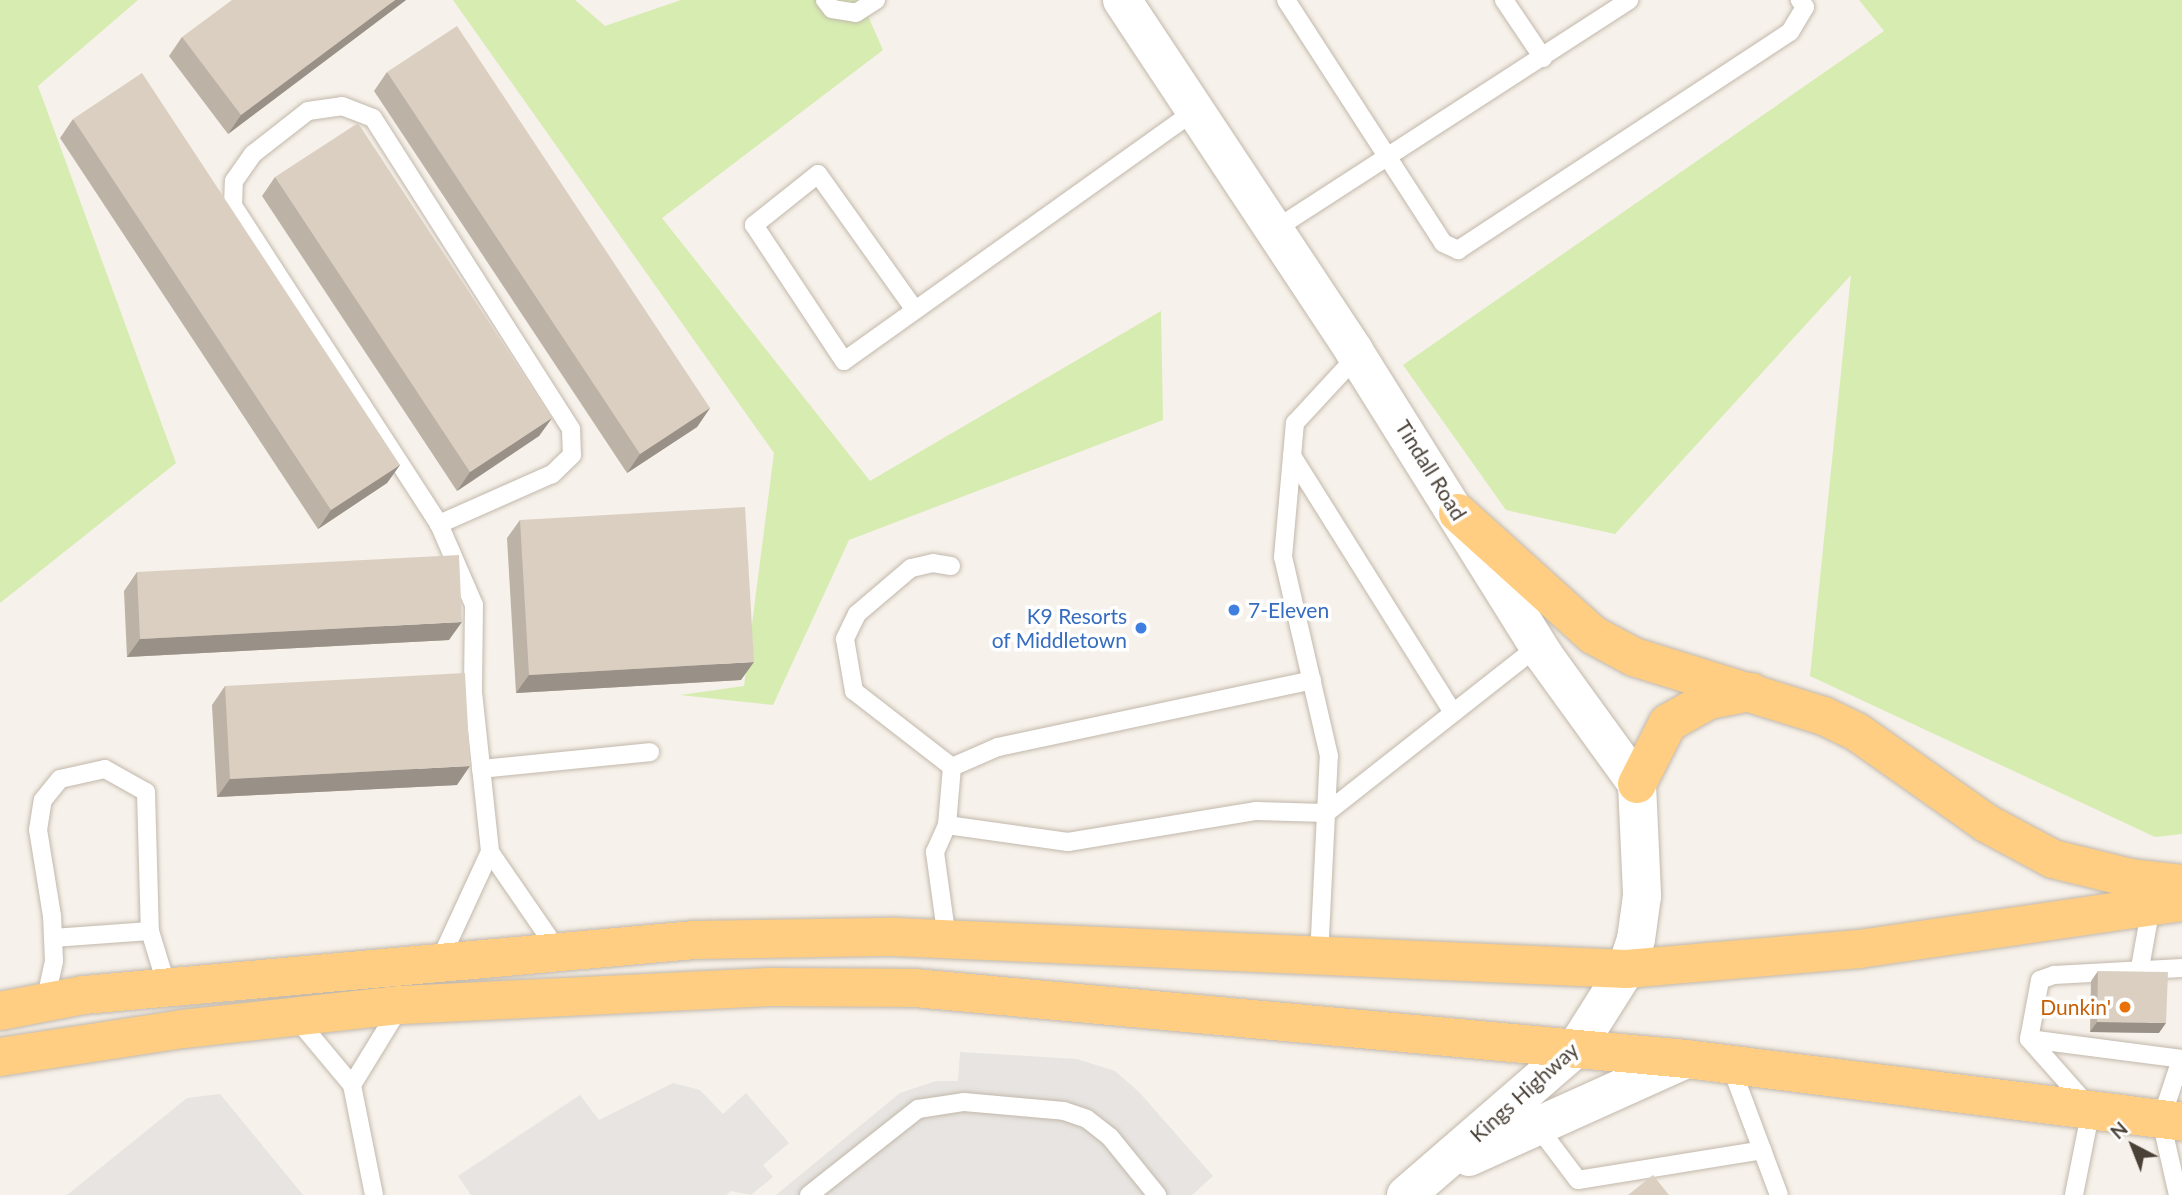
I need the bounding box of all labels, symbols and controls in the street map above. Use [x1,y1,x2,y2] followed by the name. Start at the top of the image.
[1390,415,1472,525] street label: Tindall Road
[1248,597,1329,623] place label: 7-Eleven
[1226,602,1242,618] marker: 7-Eleven
[991,603,1127,653] place label: K9 Resorts of Middletown
[1133,620,1149,636] marker: K9 Resorts of Middletown
[2040,994,2111,1020] place label: Dunkin'
[2117,999,2133,1015] marker: Dunkin'
[1465,1037,1583,1147] street label: Kings Highway
[2098,1111,2168,1181] north arrow
[2105,1117,2132,1143] text: N

